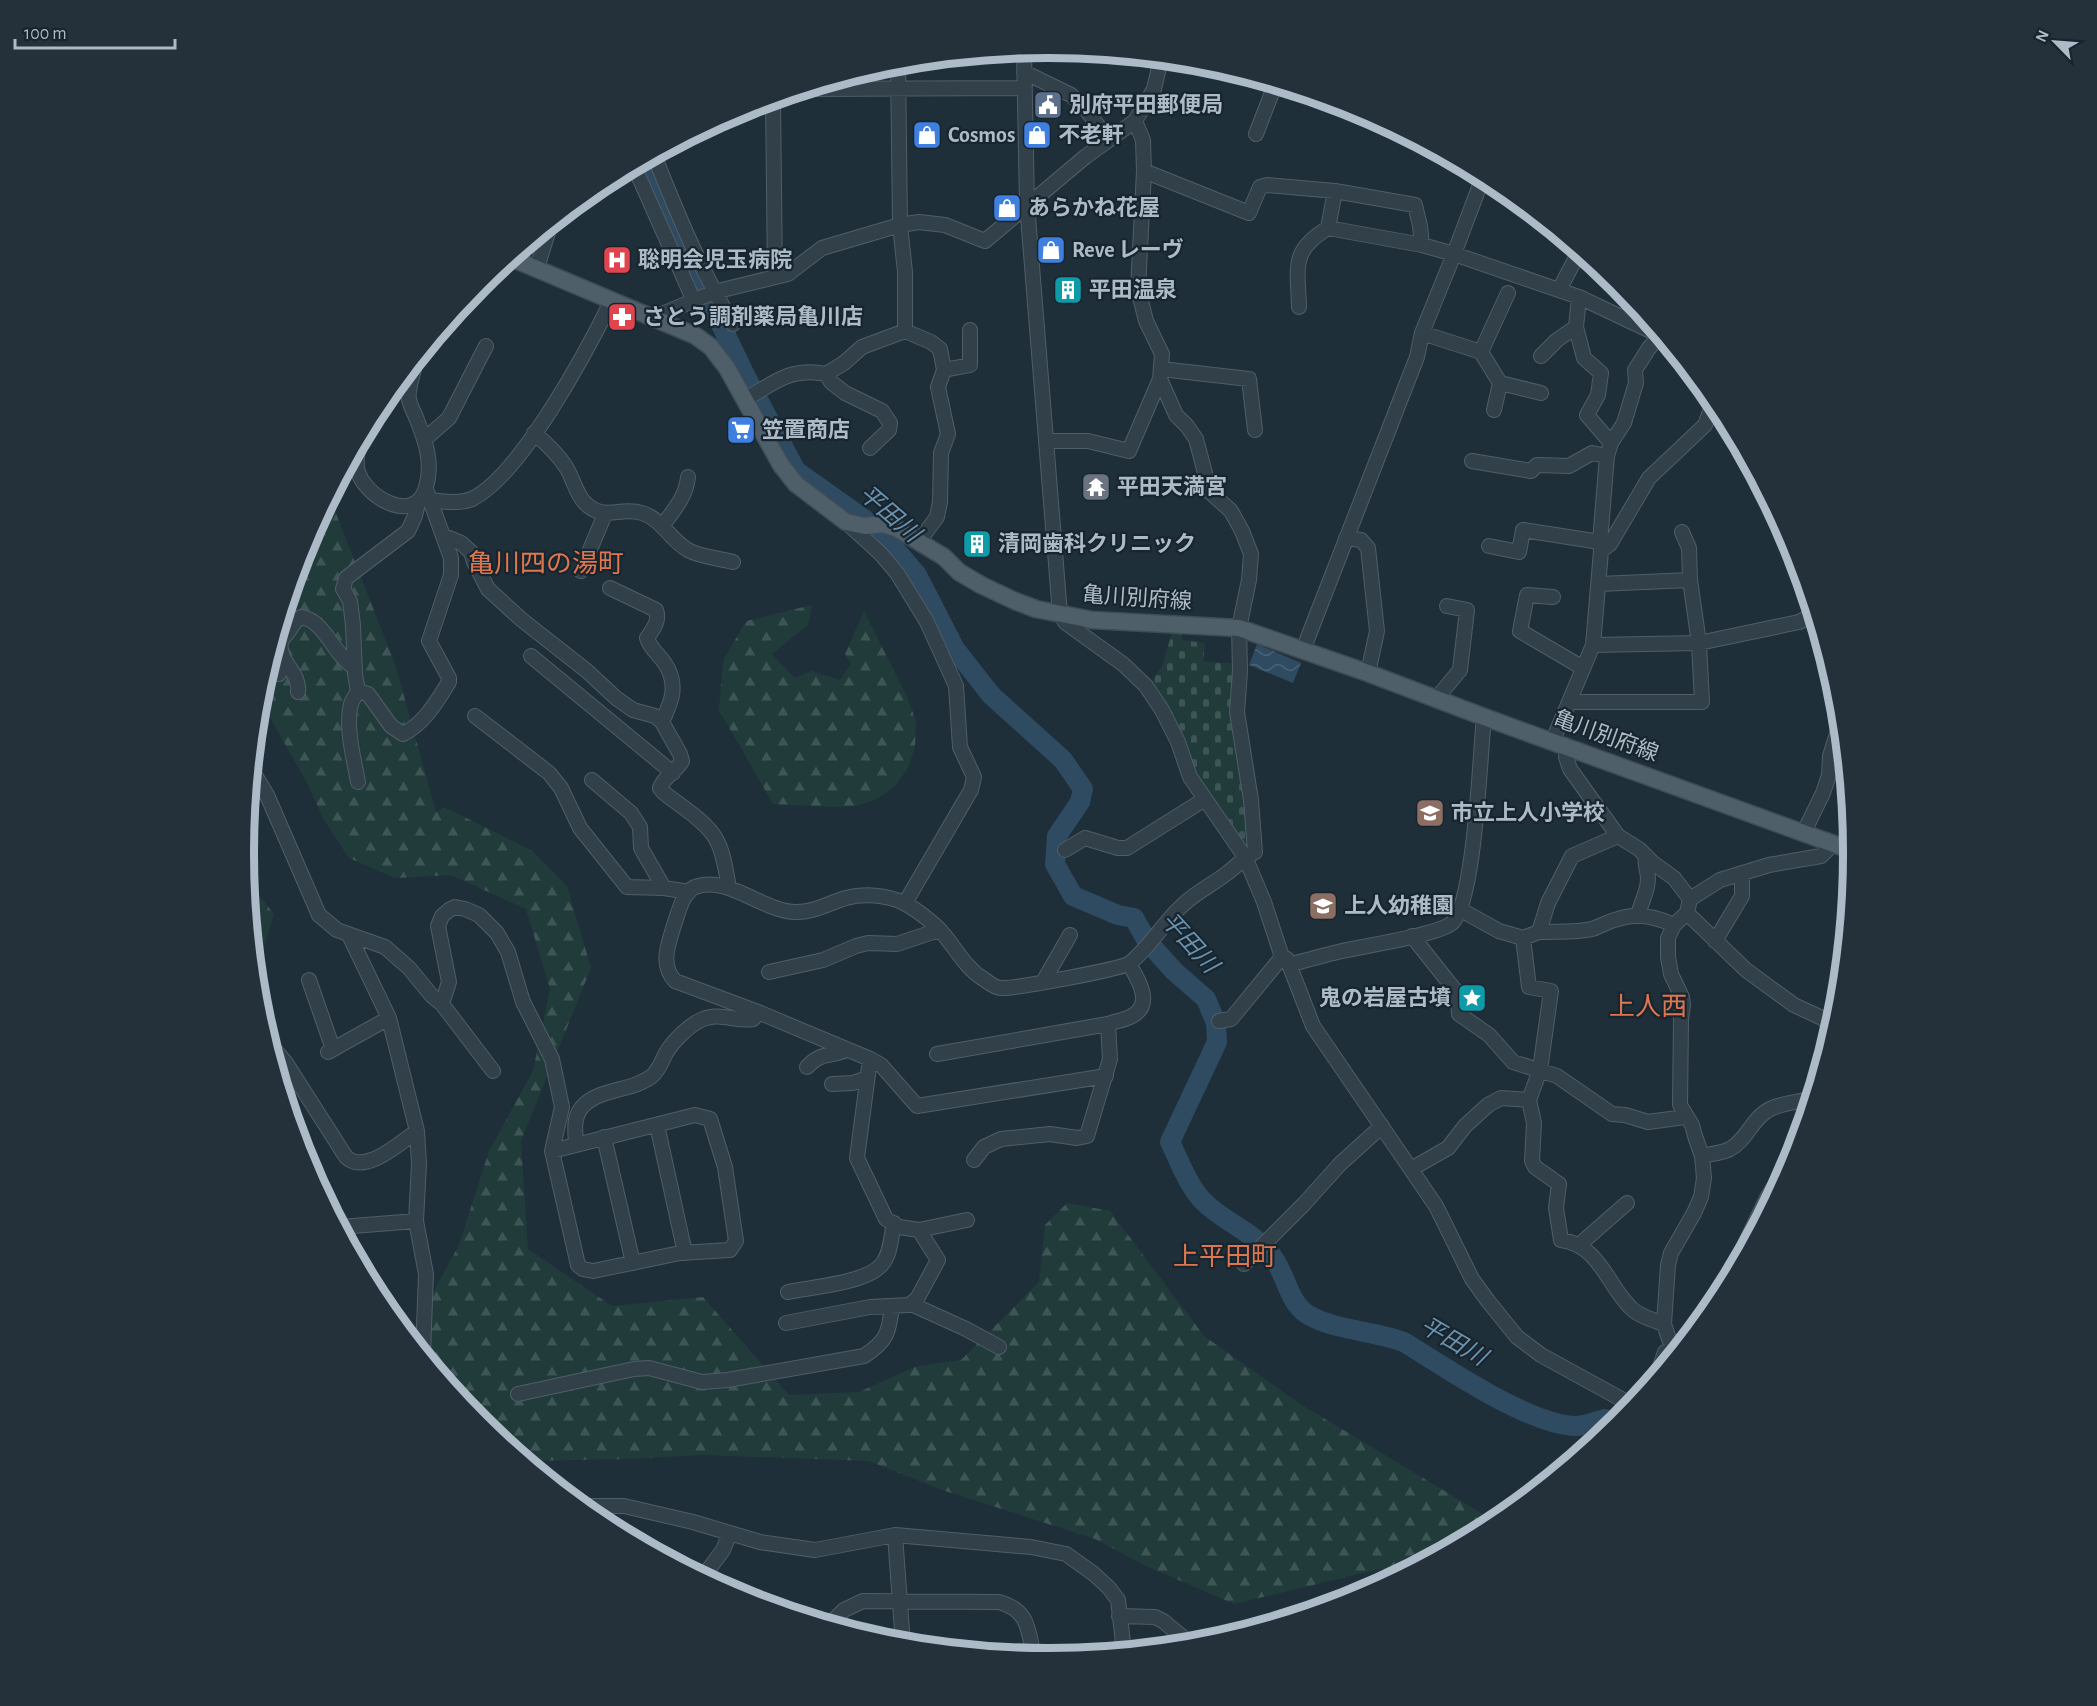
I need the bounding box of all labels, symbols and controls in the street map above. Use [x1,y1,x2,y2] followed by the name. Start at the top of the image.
[15,12,176,50] scale bar
[2025,12,2085,72] north arrow
[24,25,67,43] text: 100 m
[2033,28,2052,45] text: N
[1032,89,1064,121] public building icon: 別府平田郵便局
[1069,93,1223,116] place label: 別府平田郵便局
[911,119,943,151] shop icon: Cosmos
[1021,119,1053,151] shop icon: 不老軒
[1058,123,1124,146] place label: 不老軒
[948,124,1015,146] place label: Cosmos
[991,192,1023,224] shop icon: あらかね花屋
[1028,196,1160,219] place label: あらかね花屋
[1035,234,1067,266] shop icon: Reve レーヴ
[1072,237,1184,261] place label: Reve レーヴ
[601,244,633,276] hospital icon: 聡明会児玉病院
[638,248,792,271] place label: 聡明会児玉病院
[1052,274,1084,306] building icon: 平田温泉
[1089,278,1177,301] place label: 平田温泉
[606,301,638,333] pharmacy icon: さとう調剤薬局亀川店
[643,305,863,328] place label: さとう調剤薬局亀川店
[725,414,757,446] supermarket icon: 笠置商店
[762,418,850,441] place label: 笠置商店
[1080,471,1112,503] temple icon: 平田天満宮
[1117,475,1227,498] place label: 平田天満宮
[854,481,926,549] water label: 平田川
[961,528,993,560] building icon: 清岡歯科クリニック
[998,532,1196,555] place label: 清岡歯科クリニック
[468,550,624,577] district label: 亀川四の湯町
[1081,582,1193,613] street label: 亀川別府線
[1551,706,1662,765] street label: 亀川別府線
[1414,797,1446,829] school or university icon: 市立上人小学校
[1451,801,1605,824] place label: 市立上人小学校
[1307,890,1339,922] school or university icon: 上人幼稚園
[1344,894,1454,917] place label: 上人幼稚園
[1156,908,1224,980] water label: 平田川
[1456,982,1488,1014] place icon: 鬼の岩屋古墳
[1319,986,1451,1009] place label: 鬼の岩屋古墳
[1609,993,1687,1020] district label: 上人西
[1173,1243,1277,1270] district label: 上平田町
[1416,1314,1493,1372] water label: 平田川

